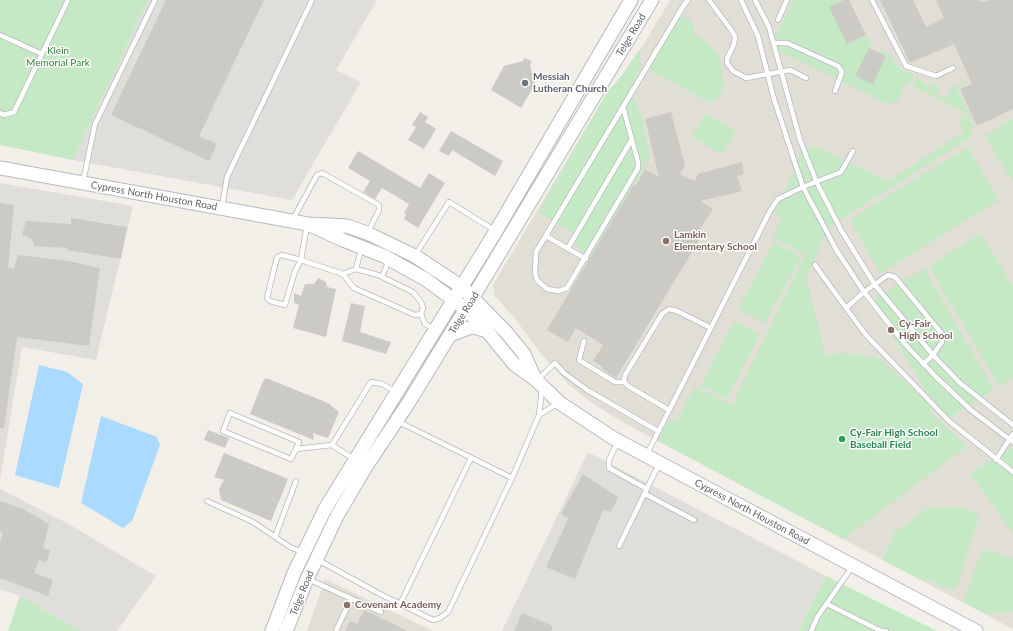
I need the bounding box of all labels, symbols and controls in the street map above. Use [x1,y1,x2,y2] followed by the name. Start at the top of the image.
[614,12,648,58] street label: Telge Road
[26,45,90,68] park label: Klein Memorial Park
[533,71,607,94] place label: Messiah Lutheran Church
[520,78,530,88] marker: Messiah Lutheran Church
[90,179,218,213] street label: Cypress North Houston Road
[674,229,757,252] place label: Lamkin Elementary School
[661,236,671,246] marker: Lamkin Elementary School
[446,290,482,336] street label: Telge Road
[899,318,952,342] place label: Cy-Fair High School
[886,325,896,335] marker: Cy-Fair High School
[850,427,938,450] place label: Cy-Fair High School Baseball Field
[837,434,847,444] marker: Cy-Fair High School Baseball Field
[693,477,811,547] street label: Cypress North Houston Road
[288,569,316,617] street label: Telge Road
[355,599,441,611] place label: Covenant Academy
[342,600,352,610] marker: Covenant Academy

